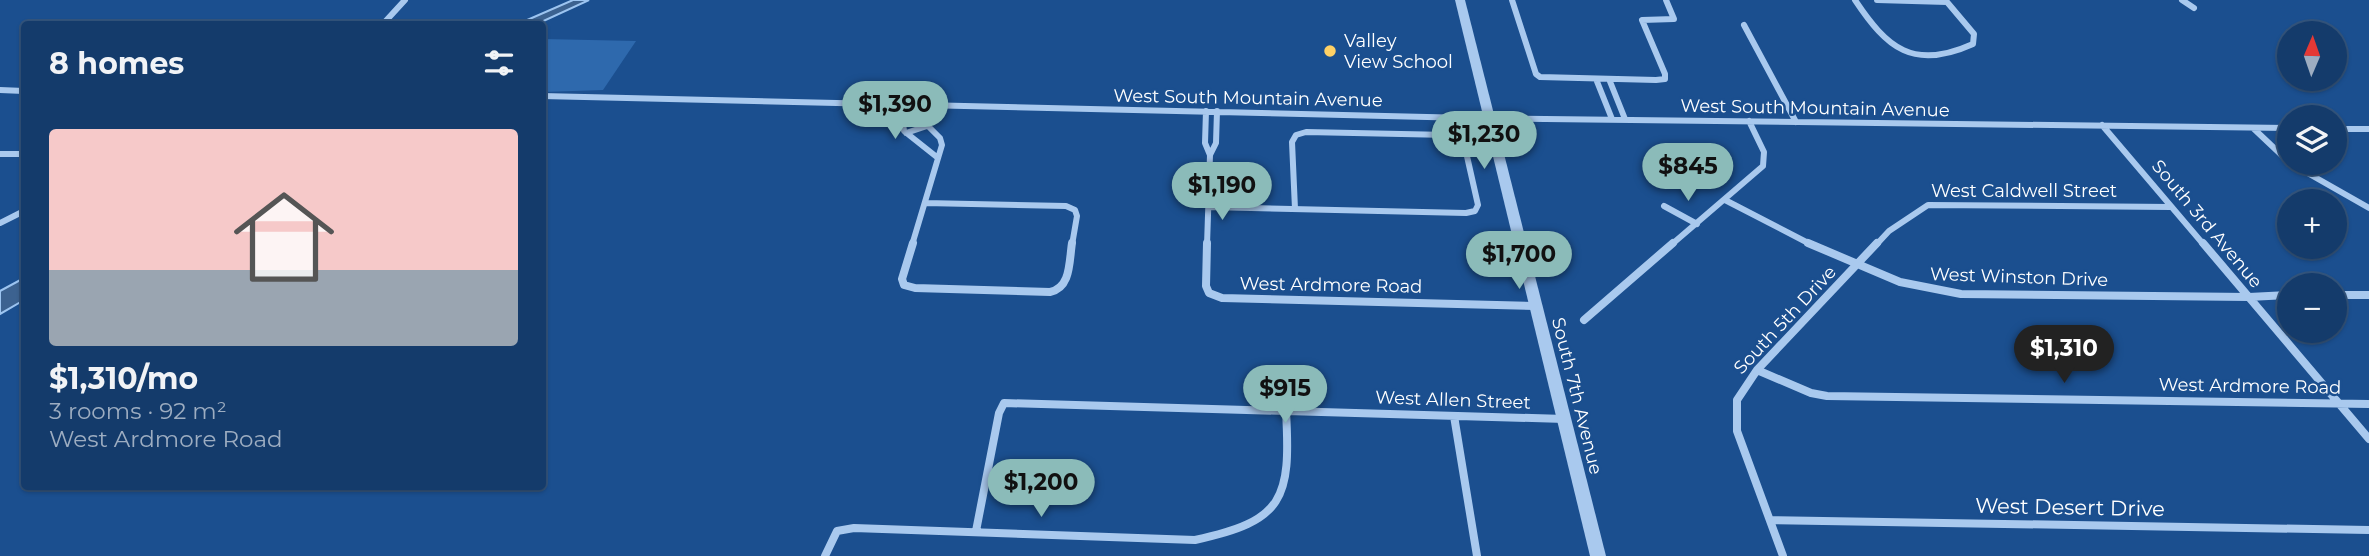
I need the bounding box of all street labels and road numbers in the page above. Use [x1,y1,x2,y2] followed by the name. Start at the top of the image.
[1113,85,1383,111] street label: West South Mountain Avenue
[1680,95,1950,121] street label: West South Mountain Avenue
[2147,155,2267,293] street label: South 3rd Avenue
[1931,180,2117,202] street label: West Caldwell Street
[1729,261,1841,379] street label: South 5th Drive
[1929,263,2109,291] street label: West Winston Drive
[1239,272,1423,298] street label: West Ardmore Road
[1547,315,1607,477] street label: South 7th Avenue
[2158,373,2342,399] street label: West Ardmore Road
[1375,386,1531,414] street label: West Allen Street
[1975,493,2165,521] street label: West Desert Drive

